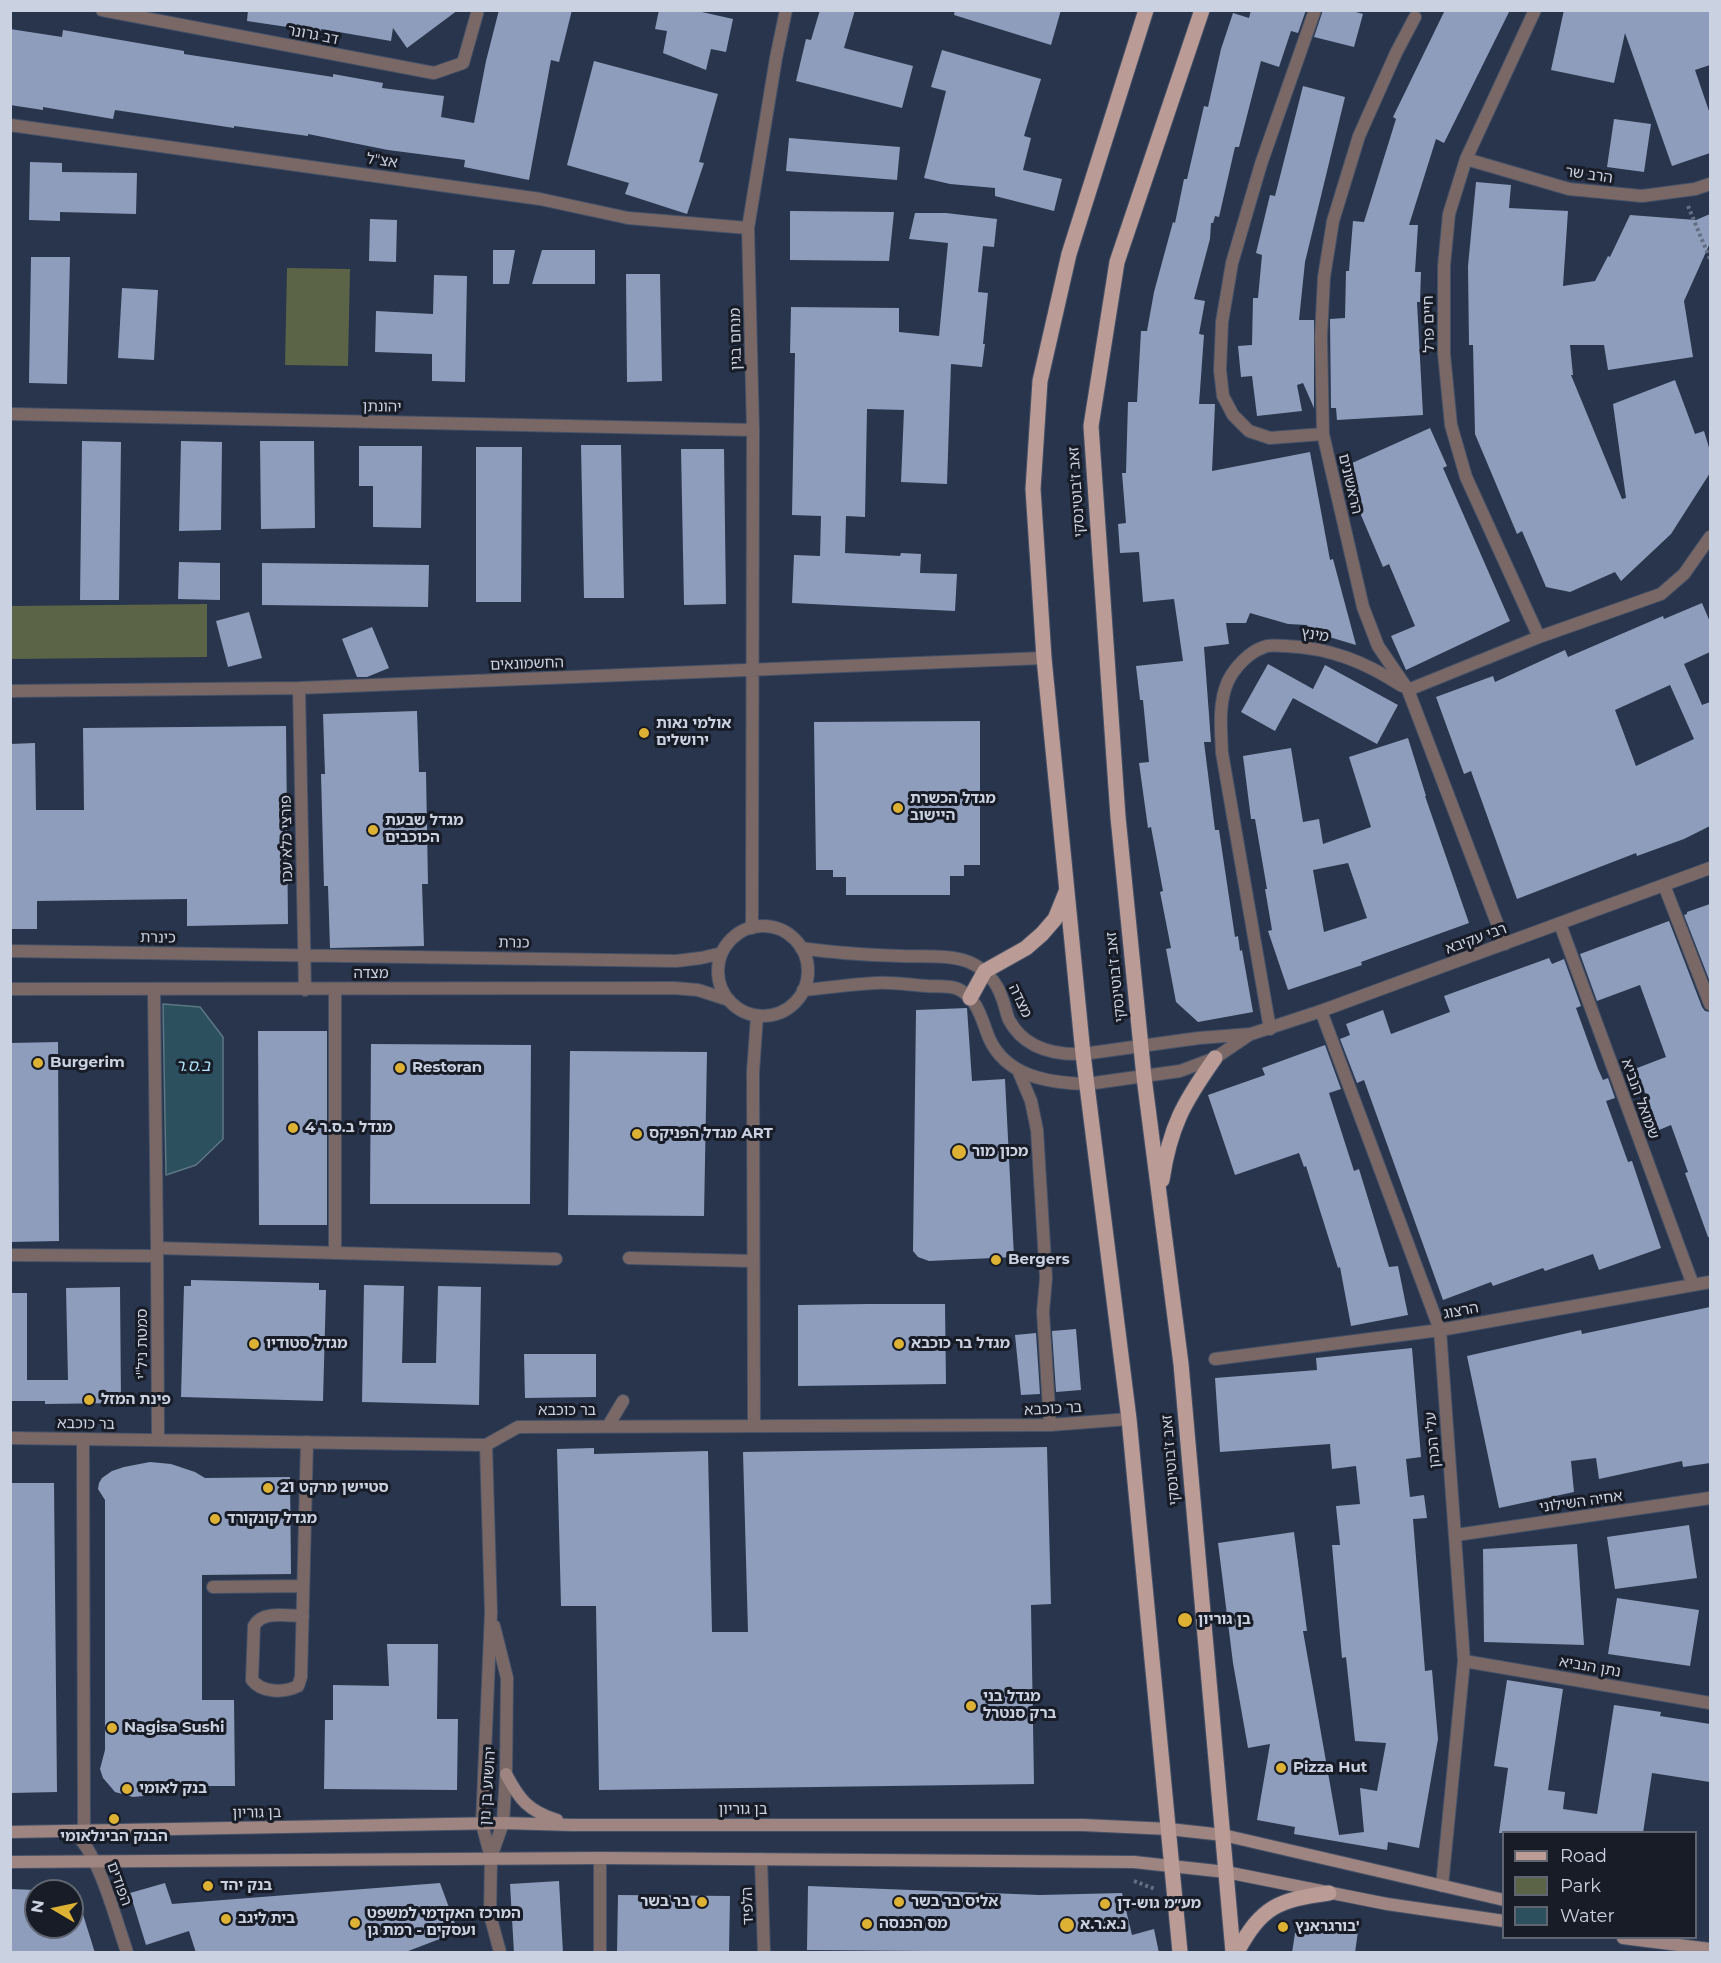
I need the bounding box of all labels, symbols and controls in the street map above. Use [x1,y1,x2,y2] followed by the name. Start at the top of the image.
[286,21,340,49] street label: דב גרונר
[365,150,399,172] street label: אצ"ל
[1564,163,1614,187] street label: הרב שר
[1420,295,1438,353] street label: חיים פרל
[726,307,746,371] street label: מנחם בגין
[362,398,402,416] street label: יהונתן
[1065,446,1089,538] street label: זאב ז'בוטינסקי
[1334,452,1366,516] street label: הראשונים
[1300,624,1330,646] street label: מינץ
[490,654,564,674] street label: החשמונאים
[656,715,731,750] place label: אולמי נאות ירושלים
[637,726,651,740] marker: אולמי נאות ירושלים
[910,790,996,825] place label: מגדל הכשרת היישוב
[277,795,297,883] street label: פורצי כלא עכו
[891,801,905,815] marker: מגדל הכשרת היישוב
[385,812,463,847] place label: מגדל שבעת הכוכבים
[366,823,380,837] marker: מגדל שבעת הכוכבים
[1443,920,1509,958] street label: רבי עקיבא
[140,929,176,947] street label: כינרת
[1102,931,1130,1023] street label: זאב ז'בוטינסקי
[498,934,530,952] street label: כנרת
[353,965,389,983] street label: מצדה
[1004,981,1036,1021] street label: מצדה
[50,1054,125,1072] place label: Burgerim
[31,1056,45,1070] marker: Burgerim
[176,1056,210,1076] water label: ב.ס.ר
[1617,1056,1663,1142] street label: שמואל הנביא
[412,1059,482,1077] place label: Restoran
[393,1061,407,1075] marker: Restoran
[305,1119,393,1137] place label: מגדל ב.ס.ר 4
[286,1121,300,1135] marker: מגדל ב.ס.ר 4
[649,1125,773,1143] place label: מגדל הפניקס ART
[630,1127,644,1141] marker: מגדל הפניקס ART
[950,1143,968,1161] marker: מכון מור
[972,1143,1028,1161] place label: מכון מור
[1008,1251,1070,1269] place label: Bergers
[989,1253,1003,1267] marker: Bergers
[1442,1299,1480,1323] street label: הרצוג
[134,1308,152,1380] street label: סמטת ניל"י
[266,1335,348,1353] place label: מגדל סטודיו
[911,1335,1010,1353] place label: מגדל בר כוכבא
[247,1337,261,1351] marker: מגדל סטודיו
[892,1337,906,1351] marker: מגדל בר כוכבא
[101,1391,171,1409] place label: פינת המזל
[82,1393,96,1407] marker: פינת המזל
[1024,1398,1082,1420] street label: בר כוכבא
[538,1402,596,1420] street label: בר כוכבא
[1422,1411,1444,1469] street label: עלי הכהן
[57,1414,115,1434] street label: בר כוכבא
[1158,1414,1184,1506] street label: זאב ז'בוטינסקי
[280,1479,389,1497] place label: סטיישן מרקט 21
[261,1481,275,1495] marker: סטיישן מרקט 21
[1538,1487,1624,1517] street label: אחיה השילוני
[227,1510,317,1528] place label: מגדל קונקורד
[208,1512,222,1526] marker: מגדל קונקורד
[1176,1611,1194,1629] marker: בן גוריון
[1198,1611,1251,1629] place label: בן גוריון
[1558,1653,1622,1681] street label: נתן הנביא
[983,1688,1056,1723] place label: מגדל בני ברק סנטרל
[964,1699,978,1713] marker: מגדל בני ברק סנטרל
[124,1719,225,1737] place label: Nagisa Sushi
[105,1721,119,1735] marker: Nagisa Sushi
[476,1746,500,1826] street label: יהושוע בן נון
[1293,1759,1367,1777] place label: Pizza Hut
[1274,1761,1288,1775] marker: Pizza Hut
[139,1780,207,1798] place label: בנק לאומי
[120,1782,134,1796] marker: בנק לאומי
[718,1801,768,1819] street label: בן גוריון
[232,1804,282,1822] street label: בן גוריון
[107,1812,121,1826] marker: הבנק הבינלאומי
[60,1828,168,1846] place label: הבנק הבינלאומי
[1502,1831,1697,1939] legend
[1560,1845,1607,1867] text: Road
[103,1860,135,1908] street label: הפודים
[1560,1875,1601,1897] text: Park
[220,1877,272,1895] place label: בנק יהד
[24,1879,84,1939] north arrow
[201,1879,215,1893] marker: בנק יהד
[738,1886,758,1926] street label: הלפיד
[640,1893,690,1911] place label: בר בשר
[911,1893,998,1911] place label: אליס בר בשר
[695,1895,709,1909] marker: בר בשר
[892,1895,906,1909] marker: אליס בר בשר
[1117,1895,1201,1913] place label: מע״מ גוש-דן
[1098,1897,1112,1911] marker: מע״מ גוש-דן
[27,1899,48,1914] text: N
[367,1905,521,1940] place label: המרכז האקדמי למשפט ועסקים - רמת גן
[1560,1905,1615,1927] text: Water
[238,1910,295,1928] place label: בית ליגב
[219,1912,233,1926] marker: בית ליגב
[879,1915,948,1933] place label: מס הכנסה
[348,1916,362,1930] marker: המרכז האקדמי למשפט ועסקים - רמת גן
[1058,1916,1076,1934] marker: נ.א.ר.א
[1080,1916,1126,1934] place label: נ.א.ר.א
[860,1917,874,1931] marker: מס הכנסה
[1295,1918,1360,1936] place label: בורגראנץ'
[1276,1920,1290,1934] marker: בורגראנץ'

